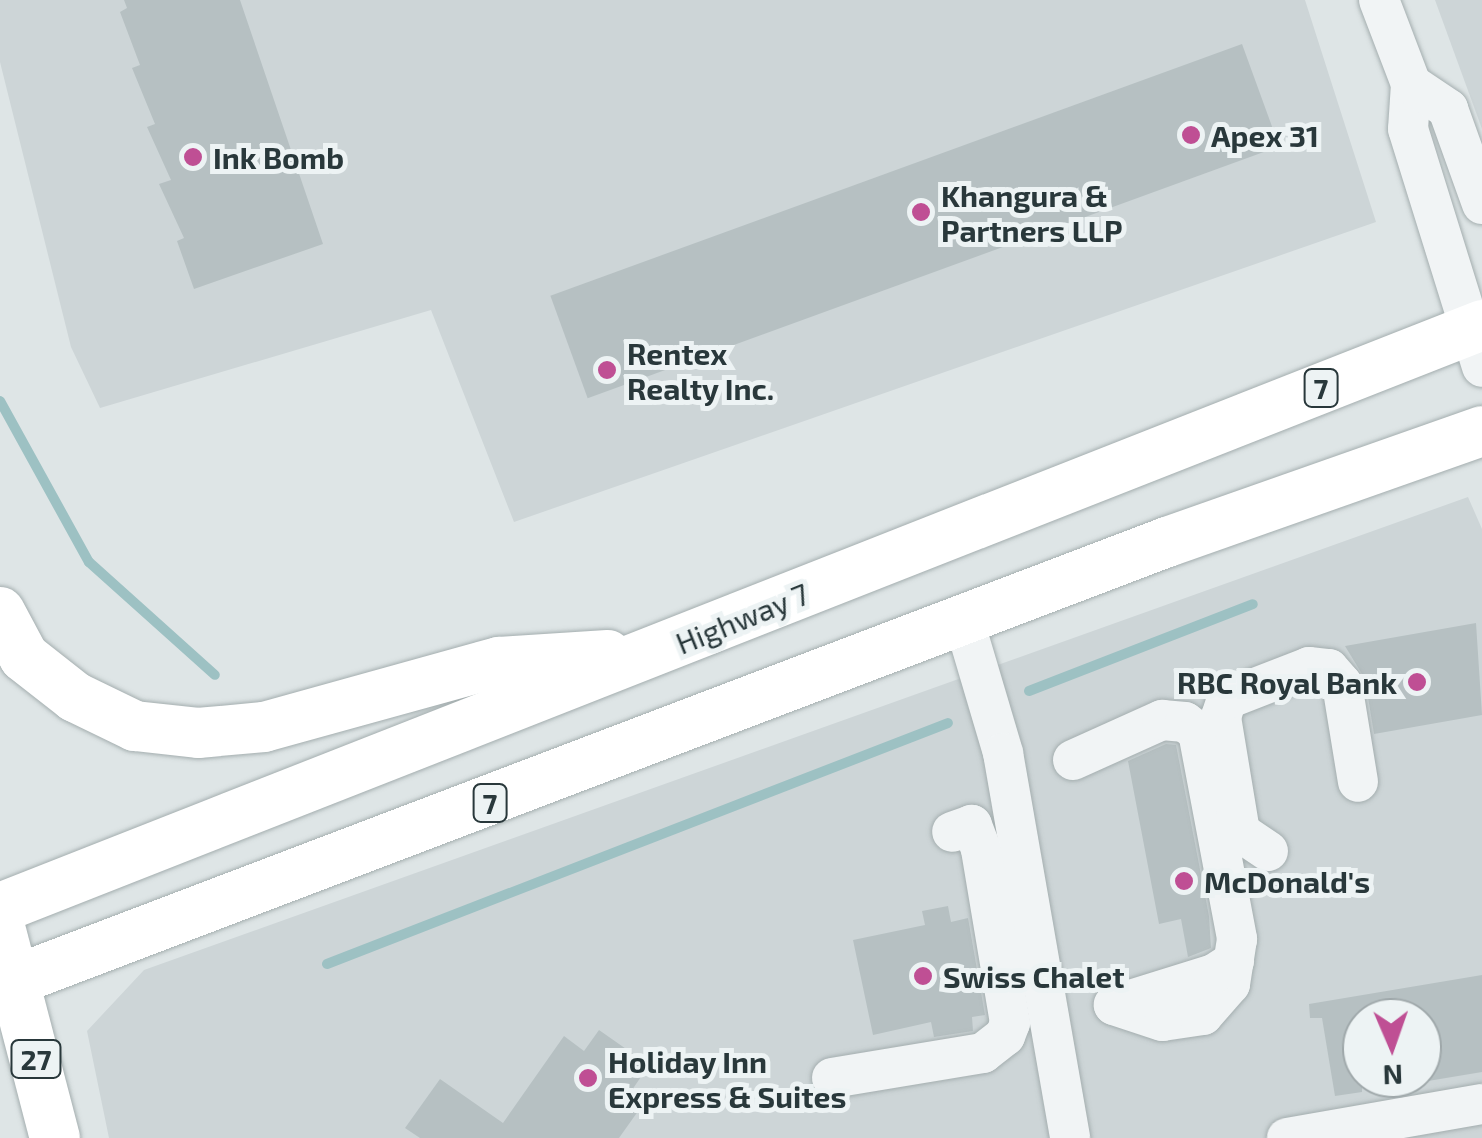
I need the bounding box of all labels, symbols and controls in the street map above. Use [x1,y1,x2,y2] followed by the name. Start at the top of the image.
[1211,117,1319,153] place label: Apex 31
[1180,124,1202,146] marker: Apex 31
[213,139,344,175] place label: Ink Bomb
[182,146,204,168] marker: Ink Bomb
[941,177,1122,248] place label: Khangura & Partners LLP
[910,201,932,223] marker: Khangura & Partners LLP
[627,335,775,406] place label: Rentex Realty Inc.
[596,359,618,381] marker: Rentex Realty Inc.
[1304,365,1338,411] road number: 7
[670,575,814,661] street label: Highway 7
[1176,664,1397,700] place label: RBC Royal Bank
[1406,671,1428,693] marker: RBC Royal Bank
[472,780,508,826] road number: 7
[1204,863,1370,899] place label: McDonald's
[1173,870,1195,892] marker: McDonald's
[943,958,1124,994] place label: Swiss Chalet
[912,965,934,987] marker: Swiss Chalet
[1342,998,1442,1098] north arrow
[8,1036,64,1082] road number: 27
[608,1043,846,1114] place label: Holiday Inn Express & Suites
[1382,1059,1404,1093] text: N
[577,1067,599,1089] marker: Holiday Inn Express & Suites

